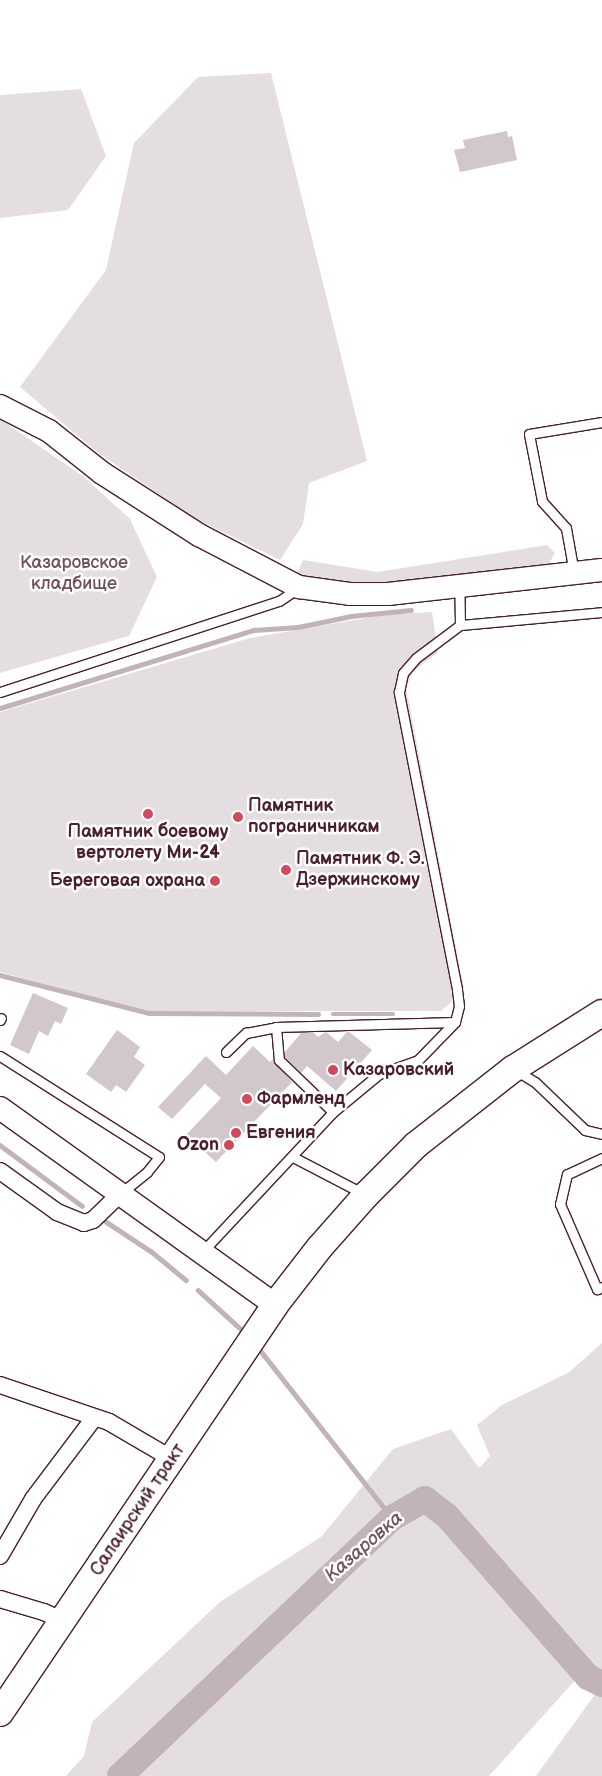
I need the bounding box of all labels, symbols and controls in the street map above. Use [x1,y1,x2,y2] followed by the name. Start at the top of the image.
[20,553,128,596] park label: Казаровское кладбище
[248,796,380,839] place label: Памятник пограничникам
[142,808,154,820] marker: Памятник боевому вертолету Ми-24
[232,811,244,823] marker: Памятник пограничникам
[68,822,228,864] place label: Памятник боевому вертолету Ми-24
[296,849,425,892] place label: Памятник Ф. Э. Дзержинскому
[280,864,292,876] marker: Памятник Ф. Э. Дзержинскому
[50,870,205,892] place label: Береговая охрана
[209,875,221,887] marker: Береговая охрана
[343,1059,454,1081] place label: Казаровский
[327,1064,339,1076] marker: Казаровский
[257,1088,345,1110] place label: Фармленд
[241,1093,253,1105] marker: Фармленд
[246,1122,316,1144] place label: Евгения
[230,1127,242,1139] marker: Евгения
[177,1134,219,1156] place label: Ozon
[223,1139,235,1151] marker: Ozon
[86,1440,190,1580] street label: Салаирский тракт
[320,1507,408,1587] water label: Казаровка

